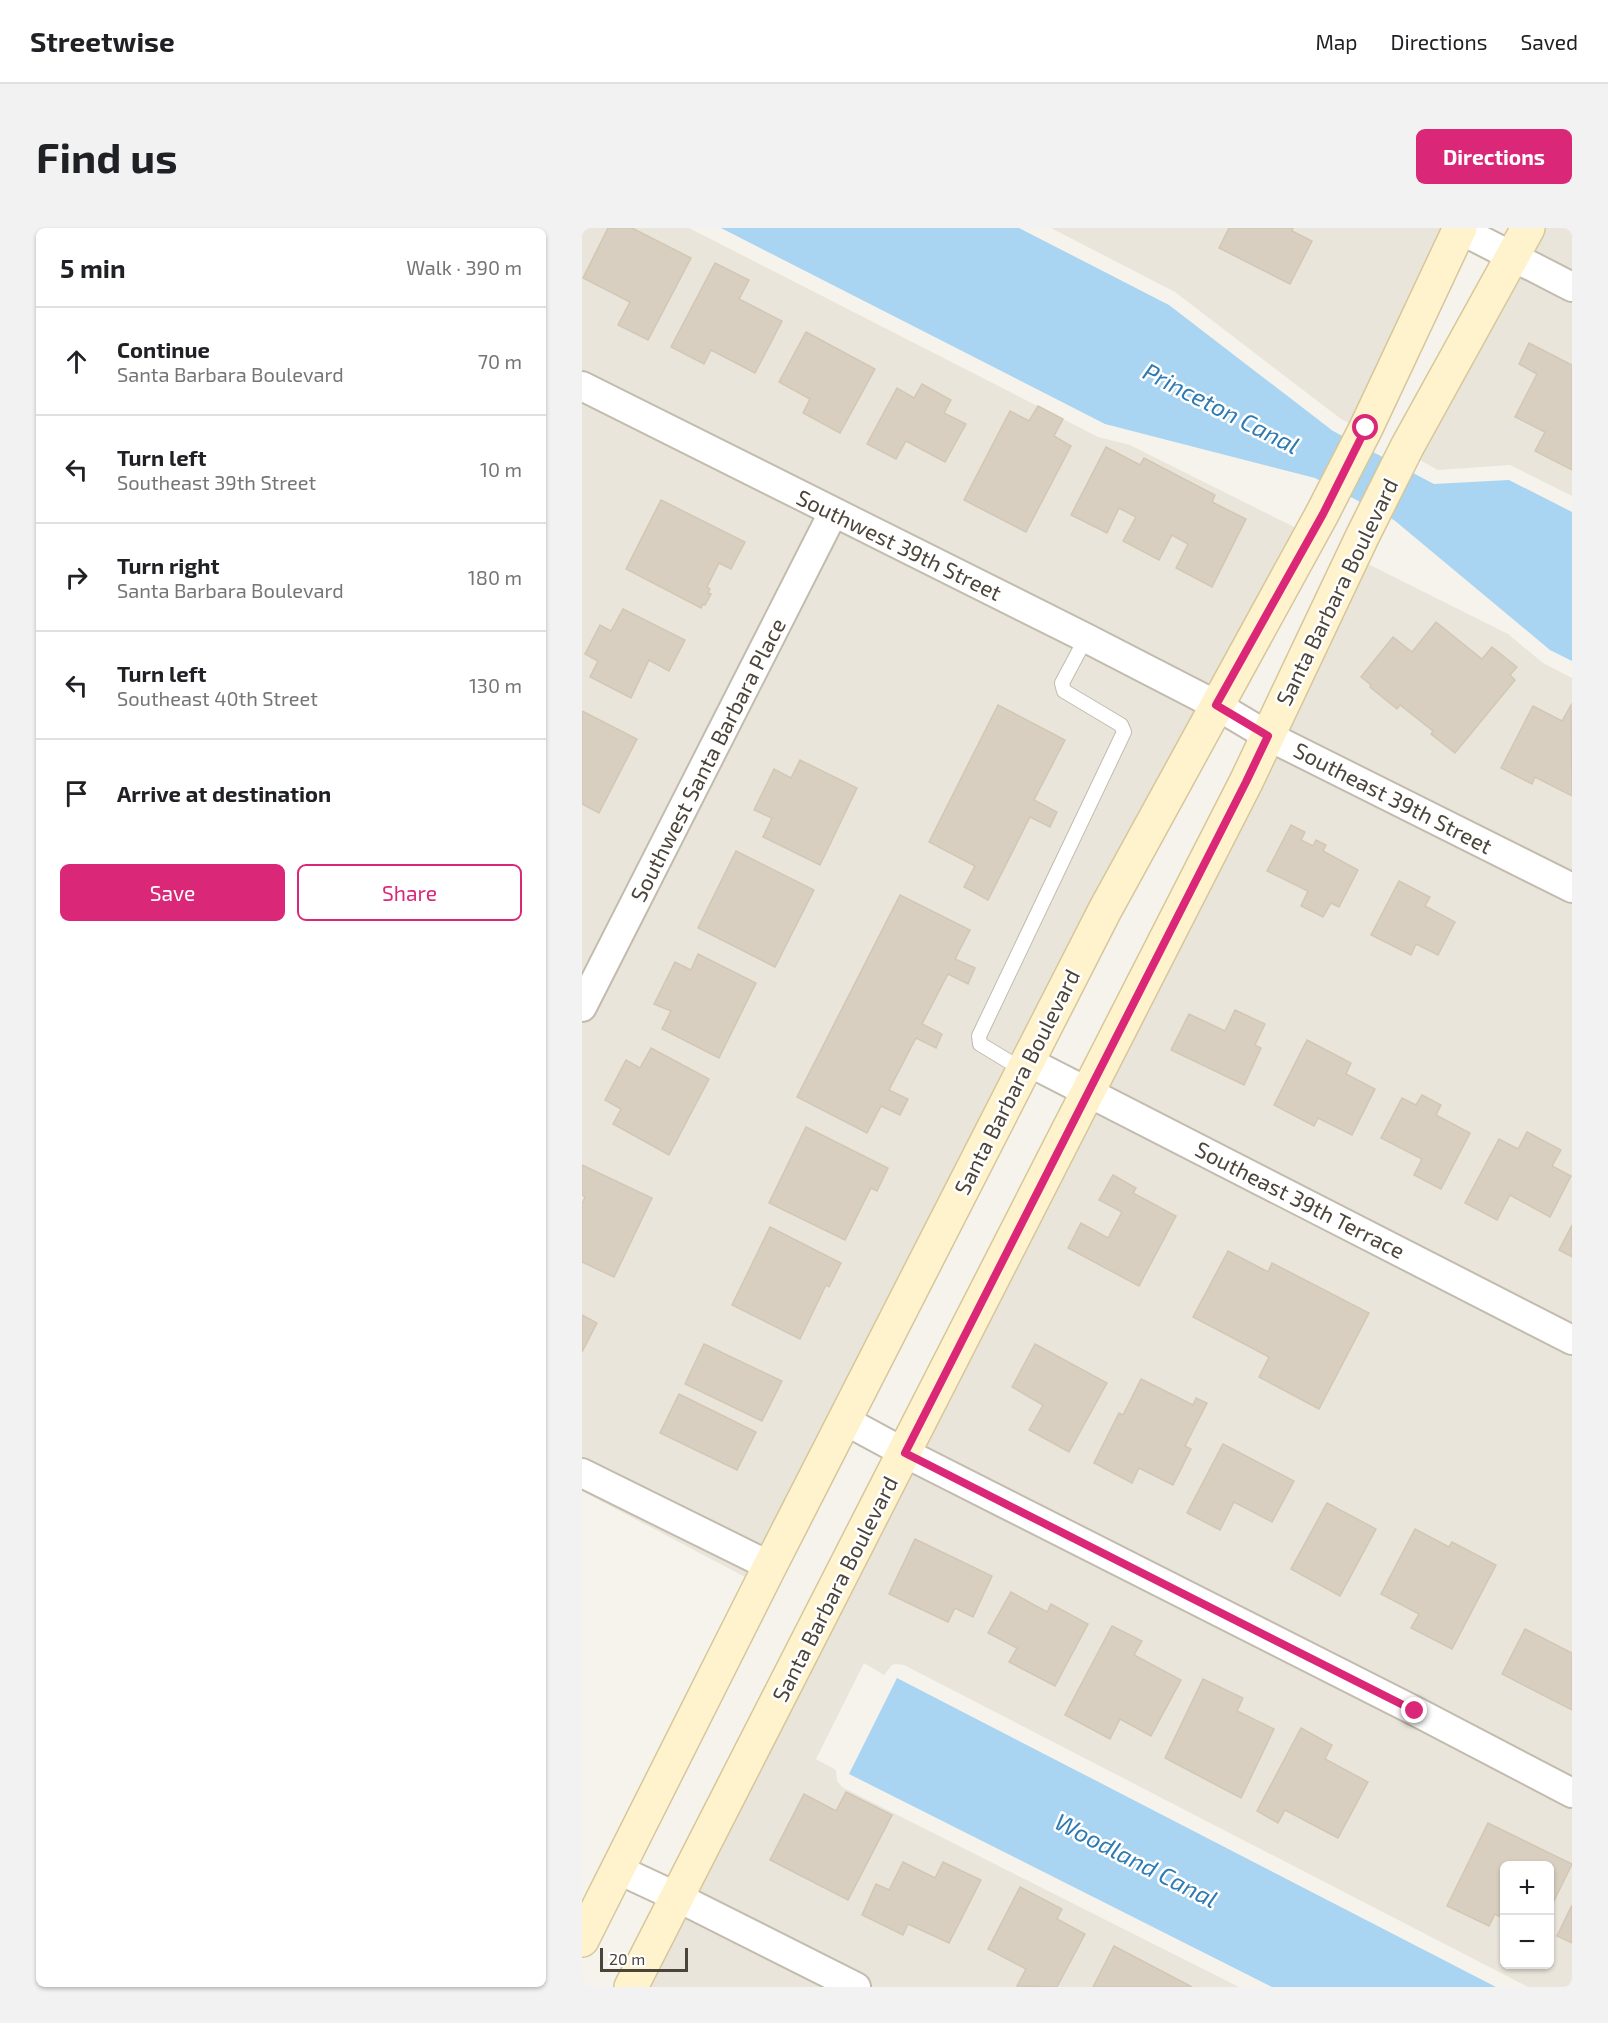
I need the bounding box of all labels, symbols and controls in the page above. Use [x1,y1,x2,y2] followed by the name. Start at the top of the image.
[30,24,175,58] text: Streetwise
[1315,29,1358,54] text: Map
[1391,29,1487,54] text: Directions
[1520,29,1578,54] text: Saved
[1416,129,1572,184] button: Directions
[36,131,178,181] text: Find us
[60,252,126,283] text: 5 min
[406,255,522,279] text: Walk · 390 m
[117,336,210,362] text: Continue
[60,345,93,378] icon: ahead
[478,349,522,373] text: 70 m
[1139,356,1305,460] water label: Princeton Canal
[117,362,344,386] text: Santa Barbara Boulevard
[1352,414,1378,440] route start
[117,444,206,470] text: Turn left
[60,453,93,486] icon: left
[480,457,522,481] text: 10 m
[117,470,316,494] text: Southeast 39th Street
[1270,474,1402,709] street label: Santa Barbara Boulevard
[793,483,1006,605] street label: Southwest 39th Street
[117,552,219,578] text: Turn right
[60,561,93,594] icon: right
[468,565,522,589] text: 180 m
[117,578,344,602] text: Santa Barbara Boulevard
[624,614,790,906] street label: Southwest Santa Barbara Place
[117,660,206,686] text: Turn left
[60,669,93,702] icon: left
[469,673,522,697] text: 130 m
[117,686,318,710] text: Southeast 40th Street
[1290,736,1497,858] street label: Southeast 39th Street
[60,777,93,810] icon: arrive
[117,780,331,806] text: Arrive at destination
[60,864,285,921] button: Save
[297,864,522,921] button: Share
[948,965,1084,1199] street label: Santa Barbara Boulevard
[1191,1135,1410,1263] street label: Southeast 39th Terrace
[766,1472,902,1706] street label: Santa Barbara Boulevard
[1401,1697,1427,1723] route end
[1050,1806,1223,1913] water label: Woodland Canal
[1500,1861,1554,1969] map controls
[1500,1861,1554,1915] button: +
[1500,1915,1554,1969] button: −
[600,1945,688,1972] scale bar
[609,1949,645,1968] text: 20 m

